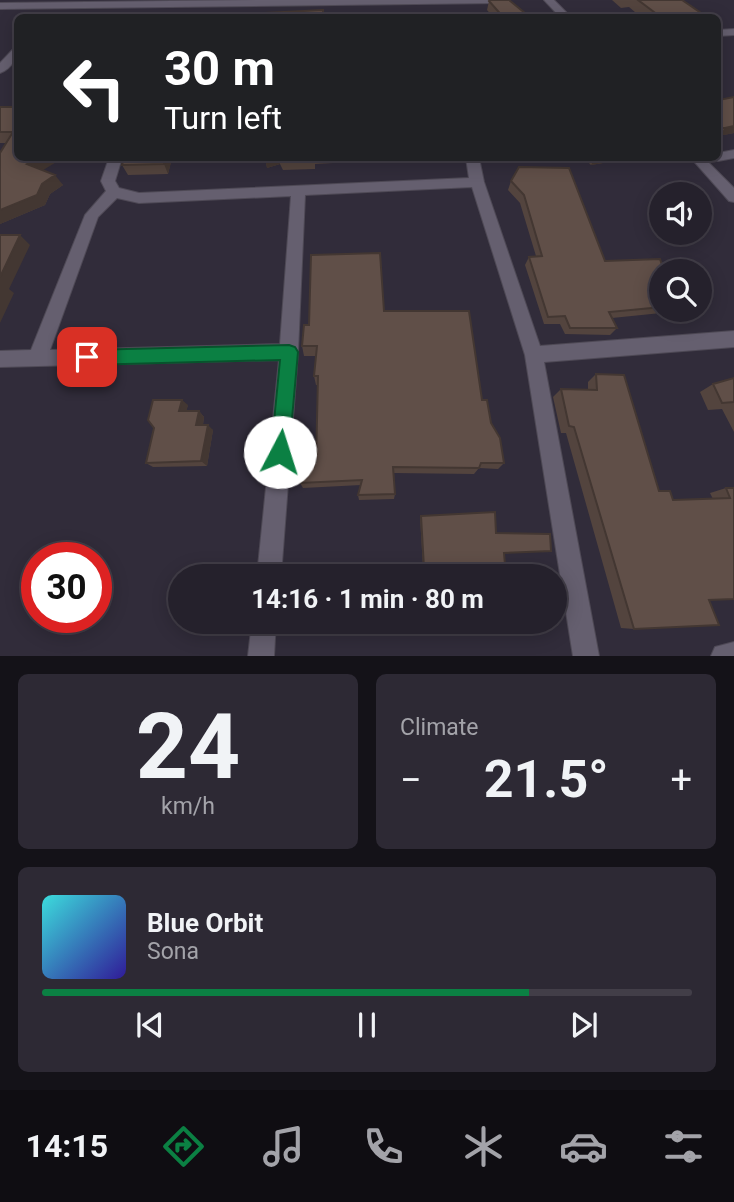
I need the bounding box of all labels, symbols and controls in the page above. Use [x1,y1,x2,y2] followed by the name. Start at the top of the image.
[164,40,275,97] text: 30 m
[49,42,140,133] icon: left
[164,99,282,137] text: Turn left
[649,182,712,322] map controls
[649,182,712,245] button: sound
[649,259,712,322] button: search
[57,327,117,387] pin
[68,338,106,376] icon: arrive
[243,415,317,489] position arrow
[21,542,112,633] speed limit sign: 30
[251,584,484,614] text: 14:16 · 1 min · 80 m
[136,694,240,800] text: 24
[400,714,479,741] text: Climate
[484,749,609,810] text: 21.5°
[400,758,422,802] text: −
[670,758,692,802] text: +
[161,793,215,820] text: km/h
[147,908,263,938] text: Blue Orbit
[147,938,199,965] text: Sona
[131,1006,169,1044] icon: previous
[348,1006,386,1044] icon: pause
[565,1006,603,1044] icon: next
[159,1122,208,1171] icon: directions
[259,1122,308,1171] icon: music
[359,1122,408,1171] icon: phone
[459,1122,508,1171] icon: climate
[559,1122,608,1171] icon: car
[659,1122,708,1171] icon: filters
[26,1127,108,1165] text: 14:15

